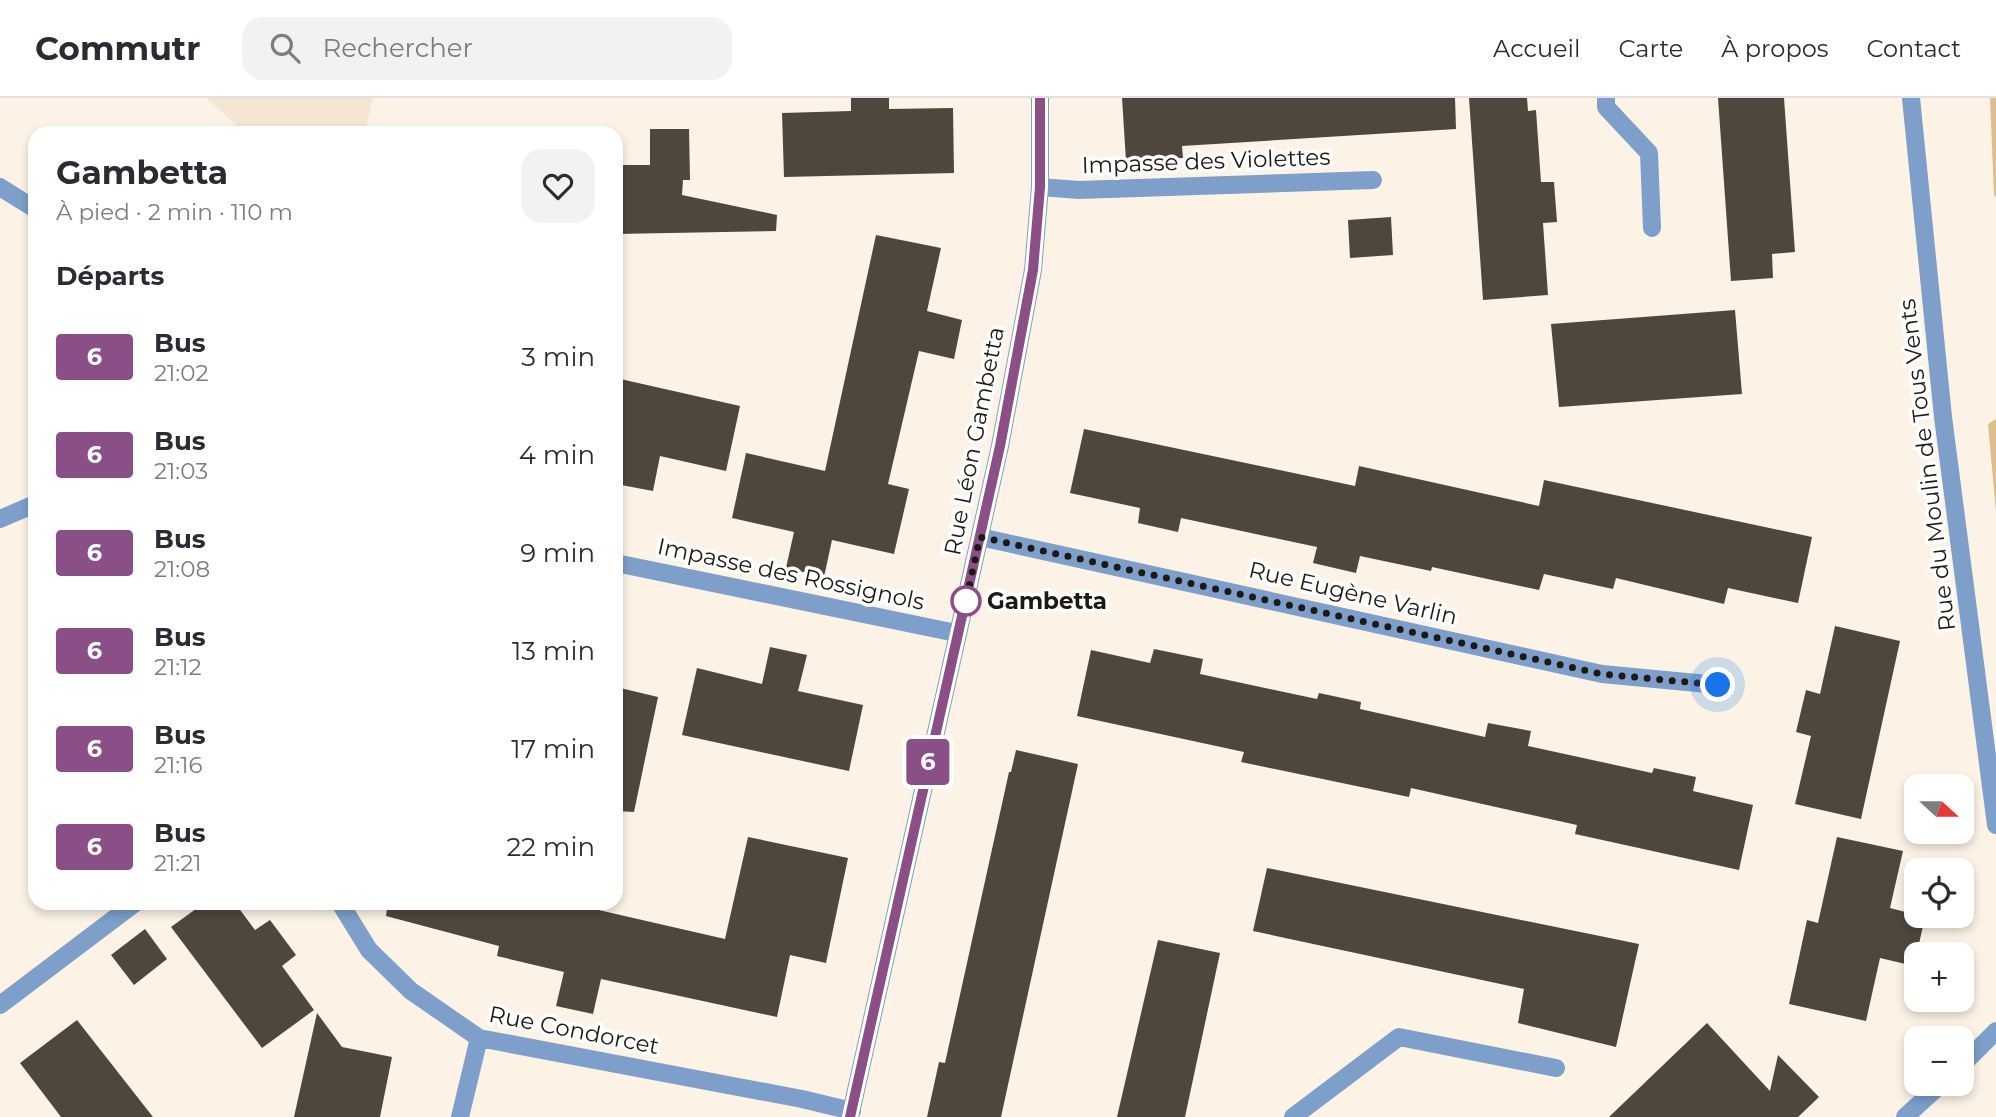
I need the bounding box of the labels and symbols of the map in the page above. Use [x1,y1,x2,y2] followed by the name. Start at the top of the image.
[1081,143,1331,179] street label: Impasse des Violettes
[1893,297,1961,633] street label: Rue du Moulin de Tous Vents
[938,324,1010,558] street label: Rue Léon Gambetta
[655,532,927,616] street label: Impasse des Rossignols
[1246,555,1460,631] street label: Rue Eugène Varlin
[951,586,981,616] marker: Gambetta
[987,587,1107,615] place label: Gambetta
[1700,667,1735,702] your location
[905,739,951,785] line badge: 6
[1904,774,1974,844] north arrow
[487,1000,661,1060] street label: Rue Condorcet

